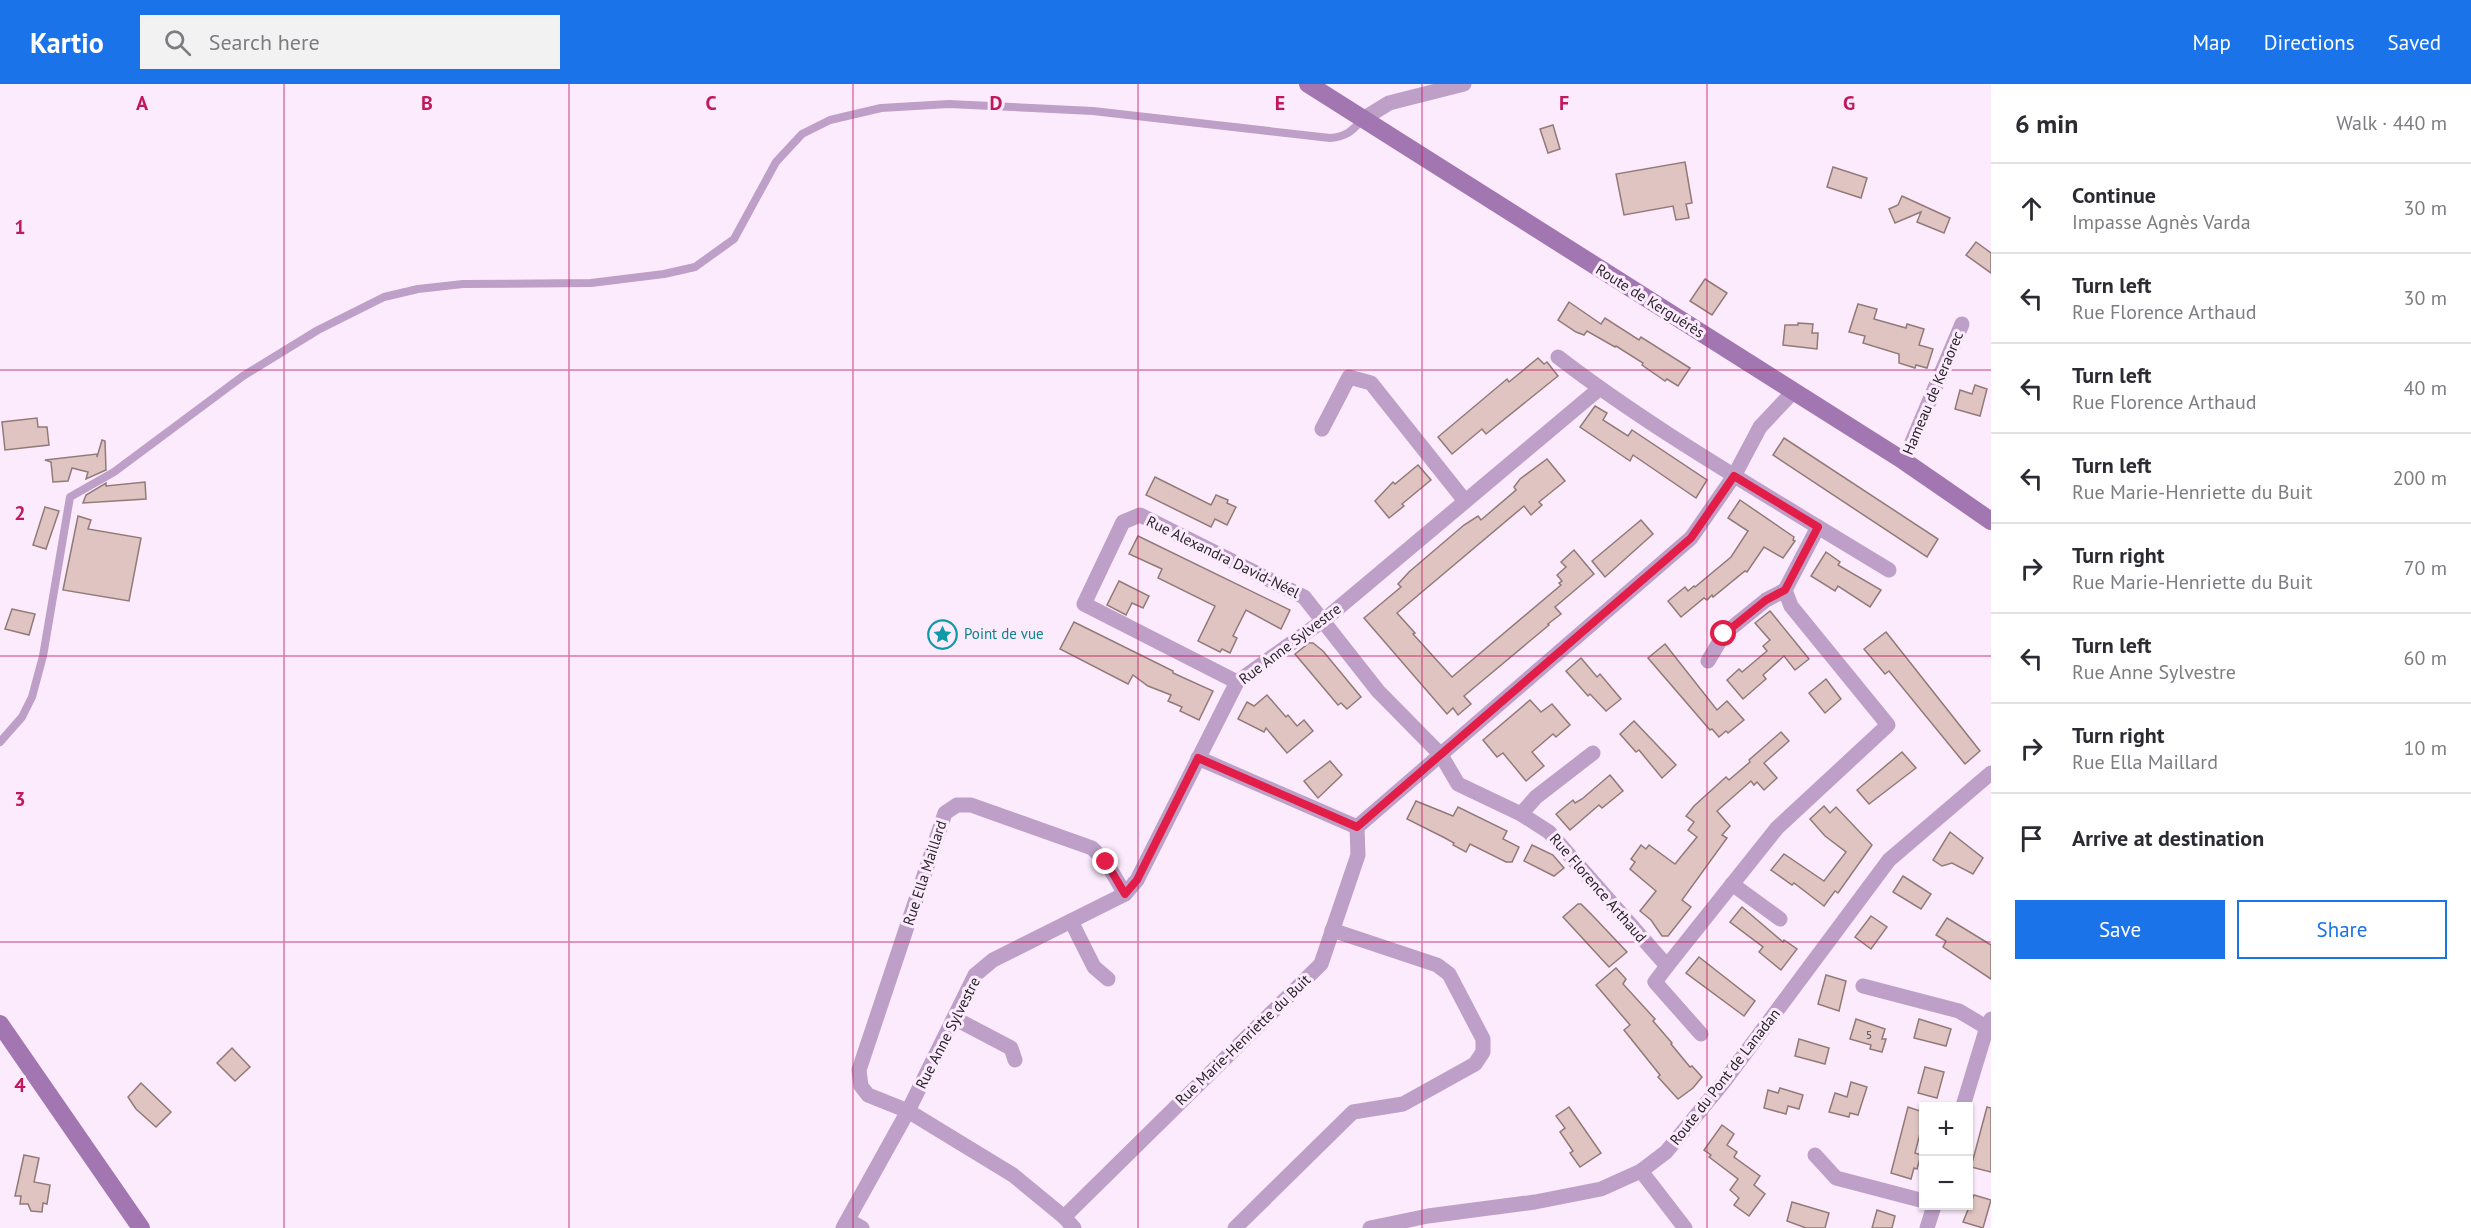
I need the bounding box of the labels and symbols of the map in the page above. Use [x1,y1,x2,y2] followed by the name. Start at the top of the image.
[136,90,149,116] text: A
[421,90,433,116] text: B
[705,90,717,116] text: C
[990,90,1003,116] text: D
[1275,90,1285,116] text: E
[1559,90,1569,116] text: F
[1843,90,1855,116] text: G
[14,214,26,240] text: 1
[1592,260,1708,342] street label: Route de Kerguérès
[1898,328,1967,458] street label: Hameau de Keraorec
[14,500,26,526] text: 2
[1144,511,1303,602] street label: Rue Alexandra David-Néel
[1235,599,1345,688] street label: Rue Anne Sylvestre
[927,618,959,650] place icon: Point de vue
[1710,620,1736,646] route start
[964,624,1044,643] place label: Point de vue
[14,786,26,812] text: 3
[899,818,950,928] street label: Rue Ella Maillard
[1546,829,1651,946] street label: Rue Florence Arthaud
[1092,848,1118,874] route end
[1171,970,1314,1109] street label: Rue Marie-Henriette du Buit
[911,974,984,1092] street label: Rue Anne Sylvestre
[1665,1005,1784,1149] street label: Route du Pont de Lanadan
[1866,1027,1872,1042] house number: 5
[14,1072,26,1098] text: 4

